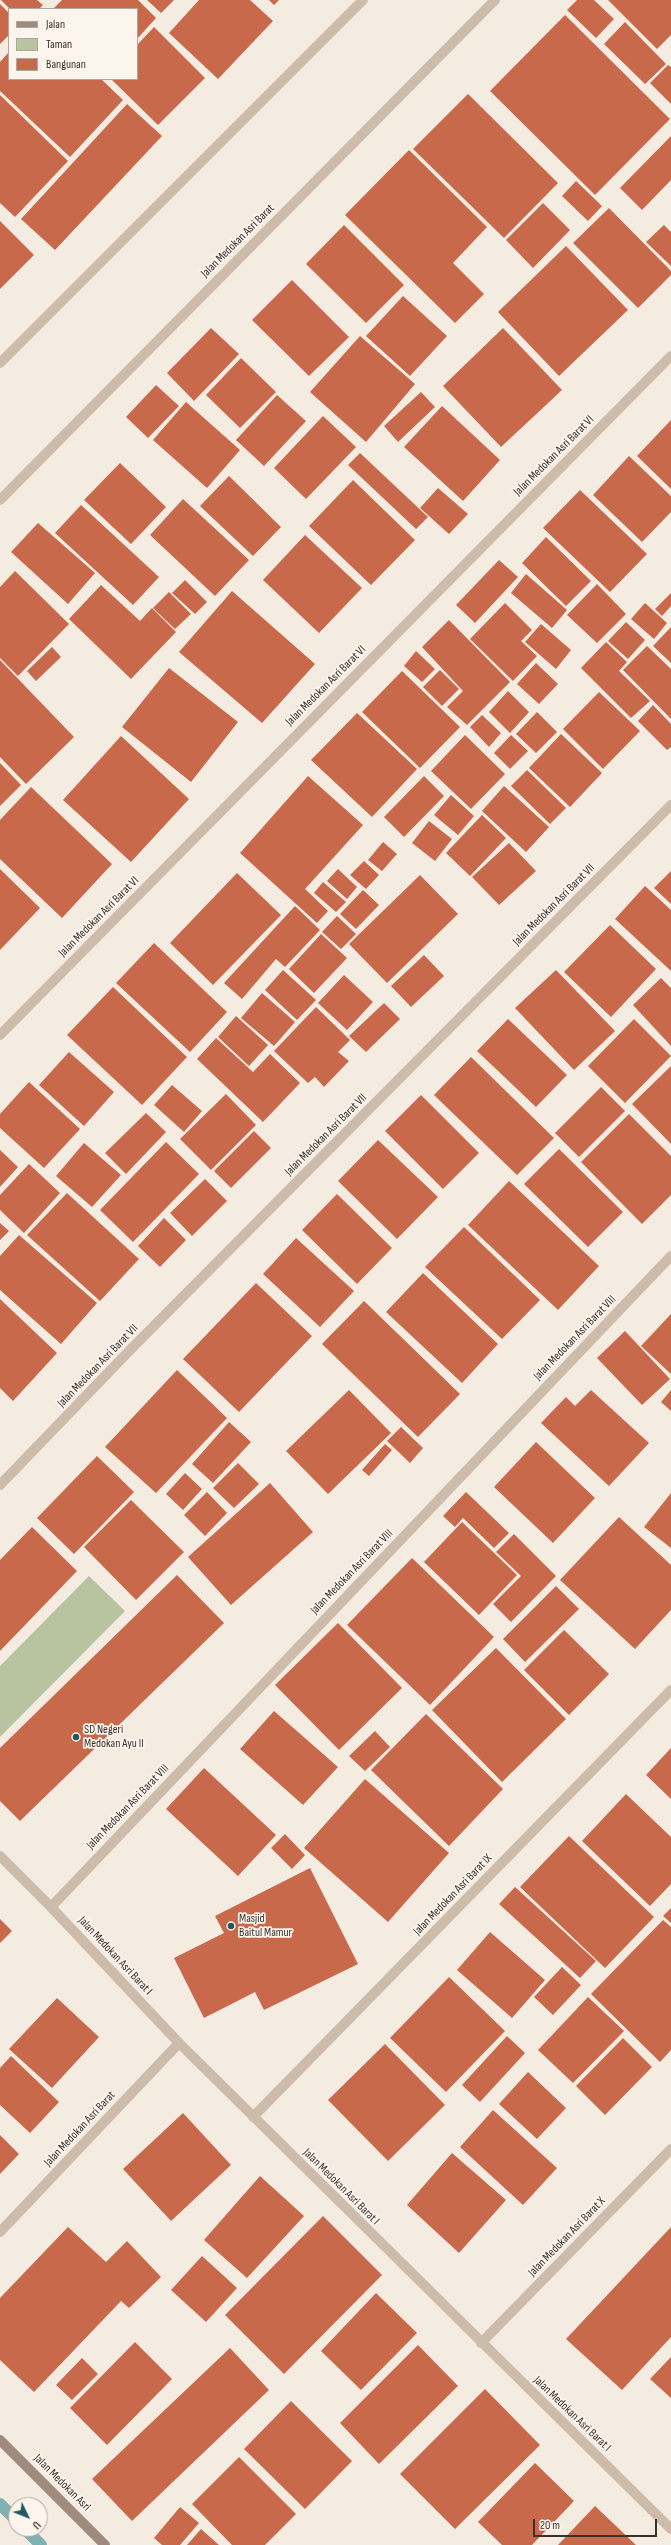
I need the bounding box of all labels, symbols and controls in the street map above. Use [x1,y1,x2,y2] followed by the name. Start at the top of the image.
[8,8,138,80] legend
[46,17,65,32] text: Jalan
[46,37,72,52] text: Taman
[46,57,86,72] text: Bangunan
[198,201,278,281] street label: Jalan Medokan Asri Barat
[511,413,597,499] street label: Jalan Medokan Asri Barat VI
[283,643,369,729] street label: Jalan Medokan Asri Barat VI
[510,861,598,949] street label: Jalan Medokan Asri Barat VII
[56,874,142,960] street label: Jalan Medokan Asri Barat VI
[282,1091,370,1179] street label: Jalan Medokan Asri Barat VII
[531,1293,619,1383] street label: Jalan Medokan Asri Barat VIII
[55,1321,141,1411] street label: Jalan Medokan Asri Barat VII
[308,1527,396,1617] street label: Jalan Medokan Asri Barat VIII
[84,1723,144,1751] place label: SD Negeri Medokan Ayu II
[71,1732,81,1742] marker: SD Negeri Medokan Ayu II
[84,1762,172,1852] street label: Jalan Medokan Asri Barat VIII
[411,1851,495,1939] street label: Jalan Medokan Asri Barat IX
[239,1912,292,1940] place label: Masjid Baitul Mamur
[75,1914,155,1998] street label: Jalan Medokan Asri Barat I
[226,1921,236,1931] marker: Masjid Baitul Mamur
[41,2088,119,2170] street label: Jalan Medokan Asri Barat
[300,2146,382,2228] street label: Jalan Medokan Asri Barat I
[525,2194,609,2280] street label: Jalan Medokan Asri Barat X
[530,2373,614,2455] street label: Jalan Medokan Asri Barat I
[31,2452,93,2514] street label: Jalan Medokan Asri
[8,2497,48,2537] north arrow
[535,2511,659,2537] scale bar
[30,2518,43,2531] text: U
[540,2518,560,2533] text: 20 m

